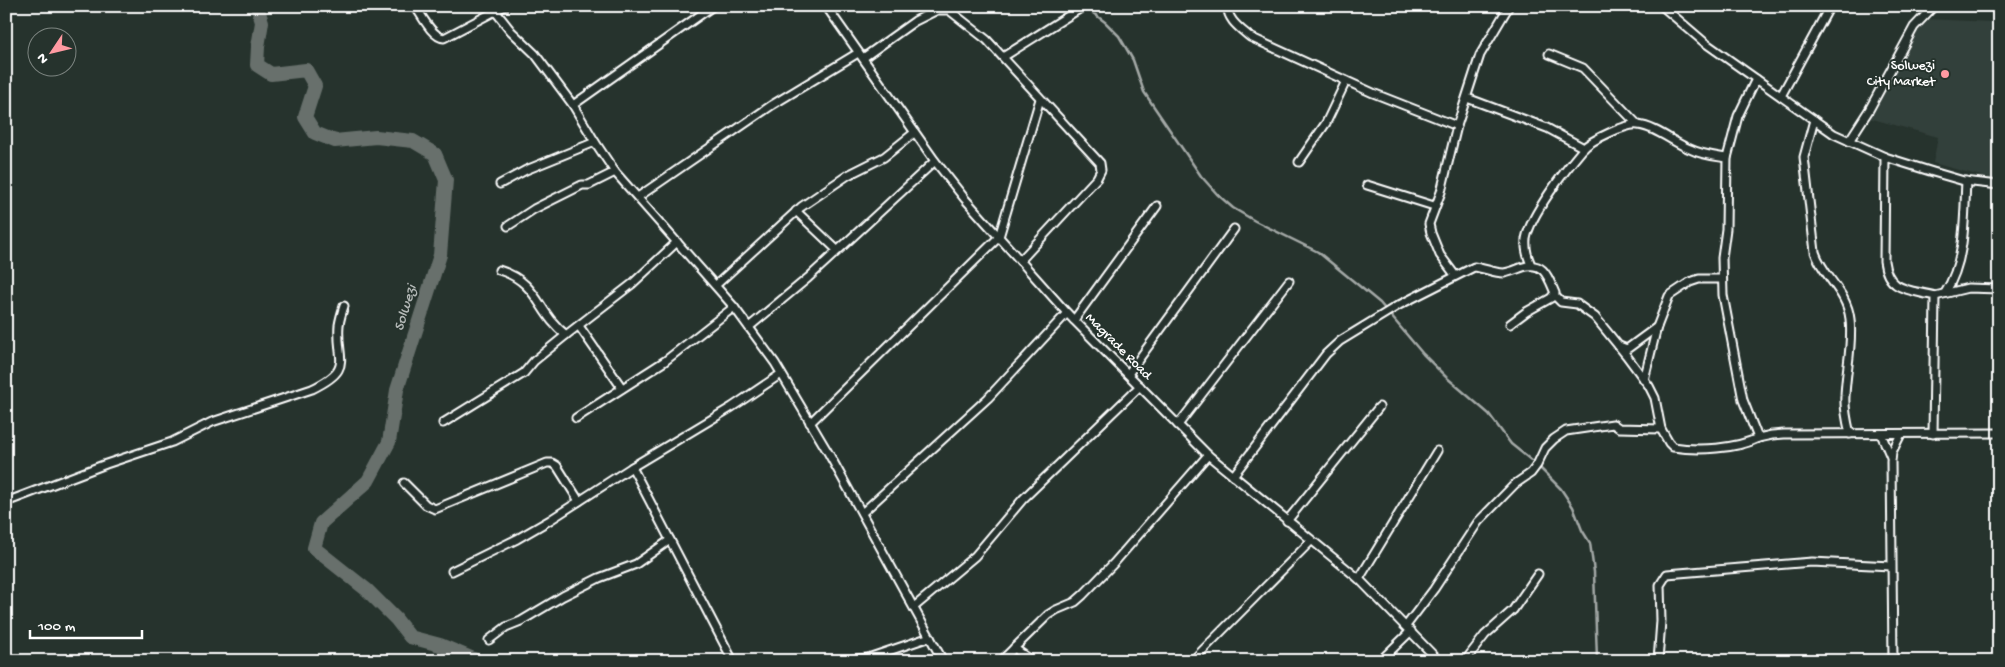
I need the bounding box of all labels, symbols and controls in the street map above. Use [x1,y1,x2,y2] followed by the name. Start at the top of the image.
[28,28,78,78] north arrow
[34,49,53,67] text: N
[1867,58,1936,91] place label: Solwezi City Market
[1939,68,1951,80] marker: Solwezi City Market
[390,281,422,333] water label: Solwezi
[1081,310,1156,385] street label: Magrade Road
[30,607,142,639] scale bar
[37,618,76,636] text: 100 m

